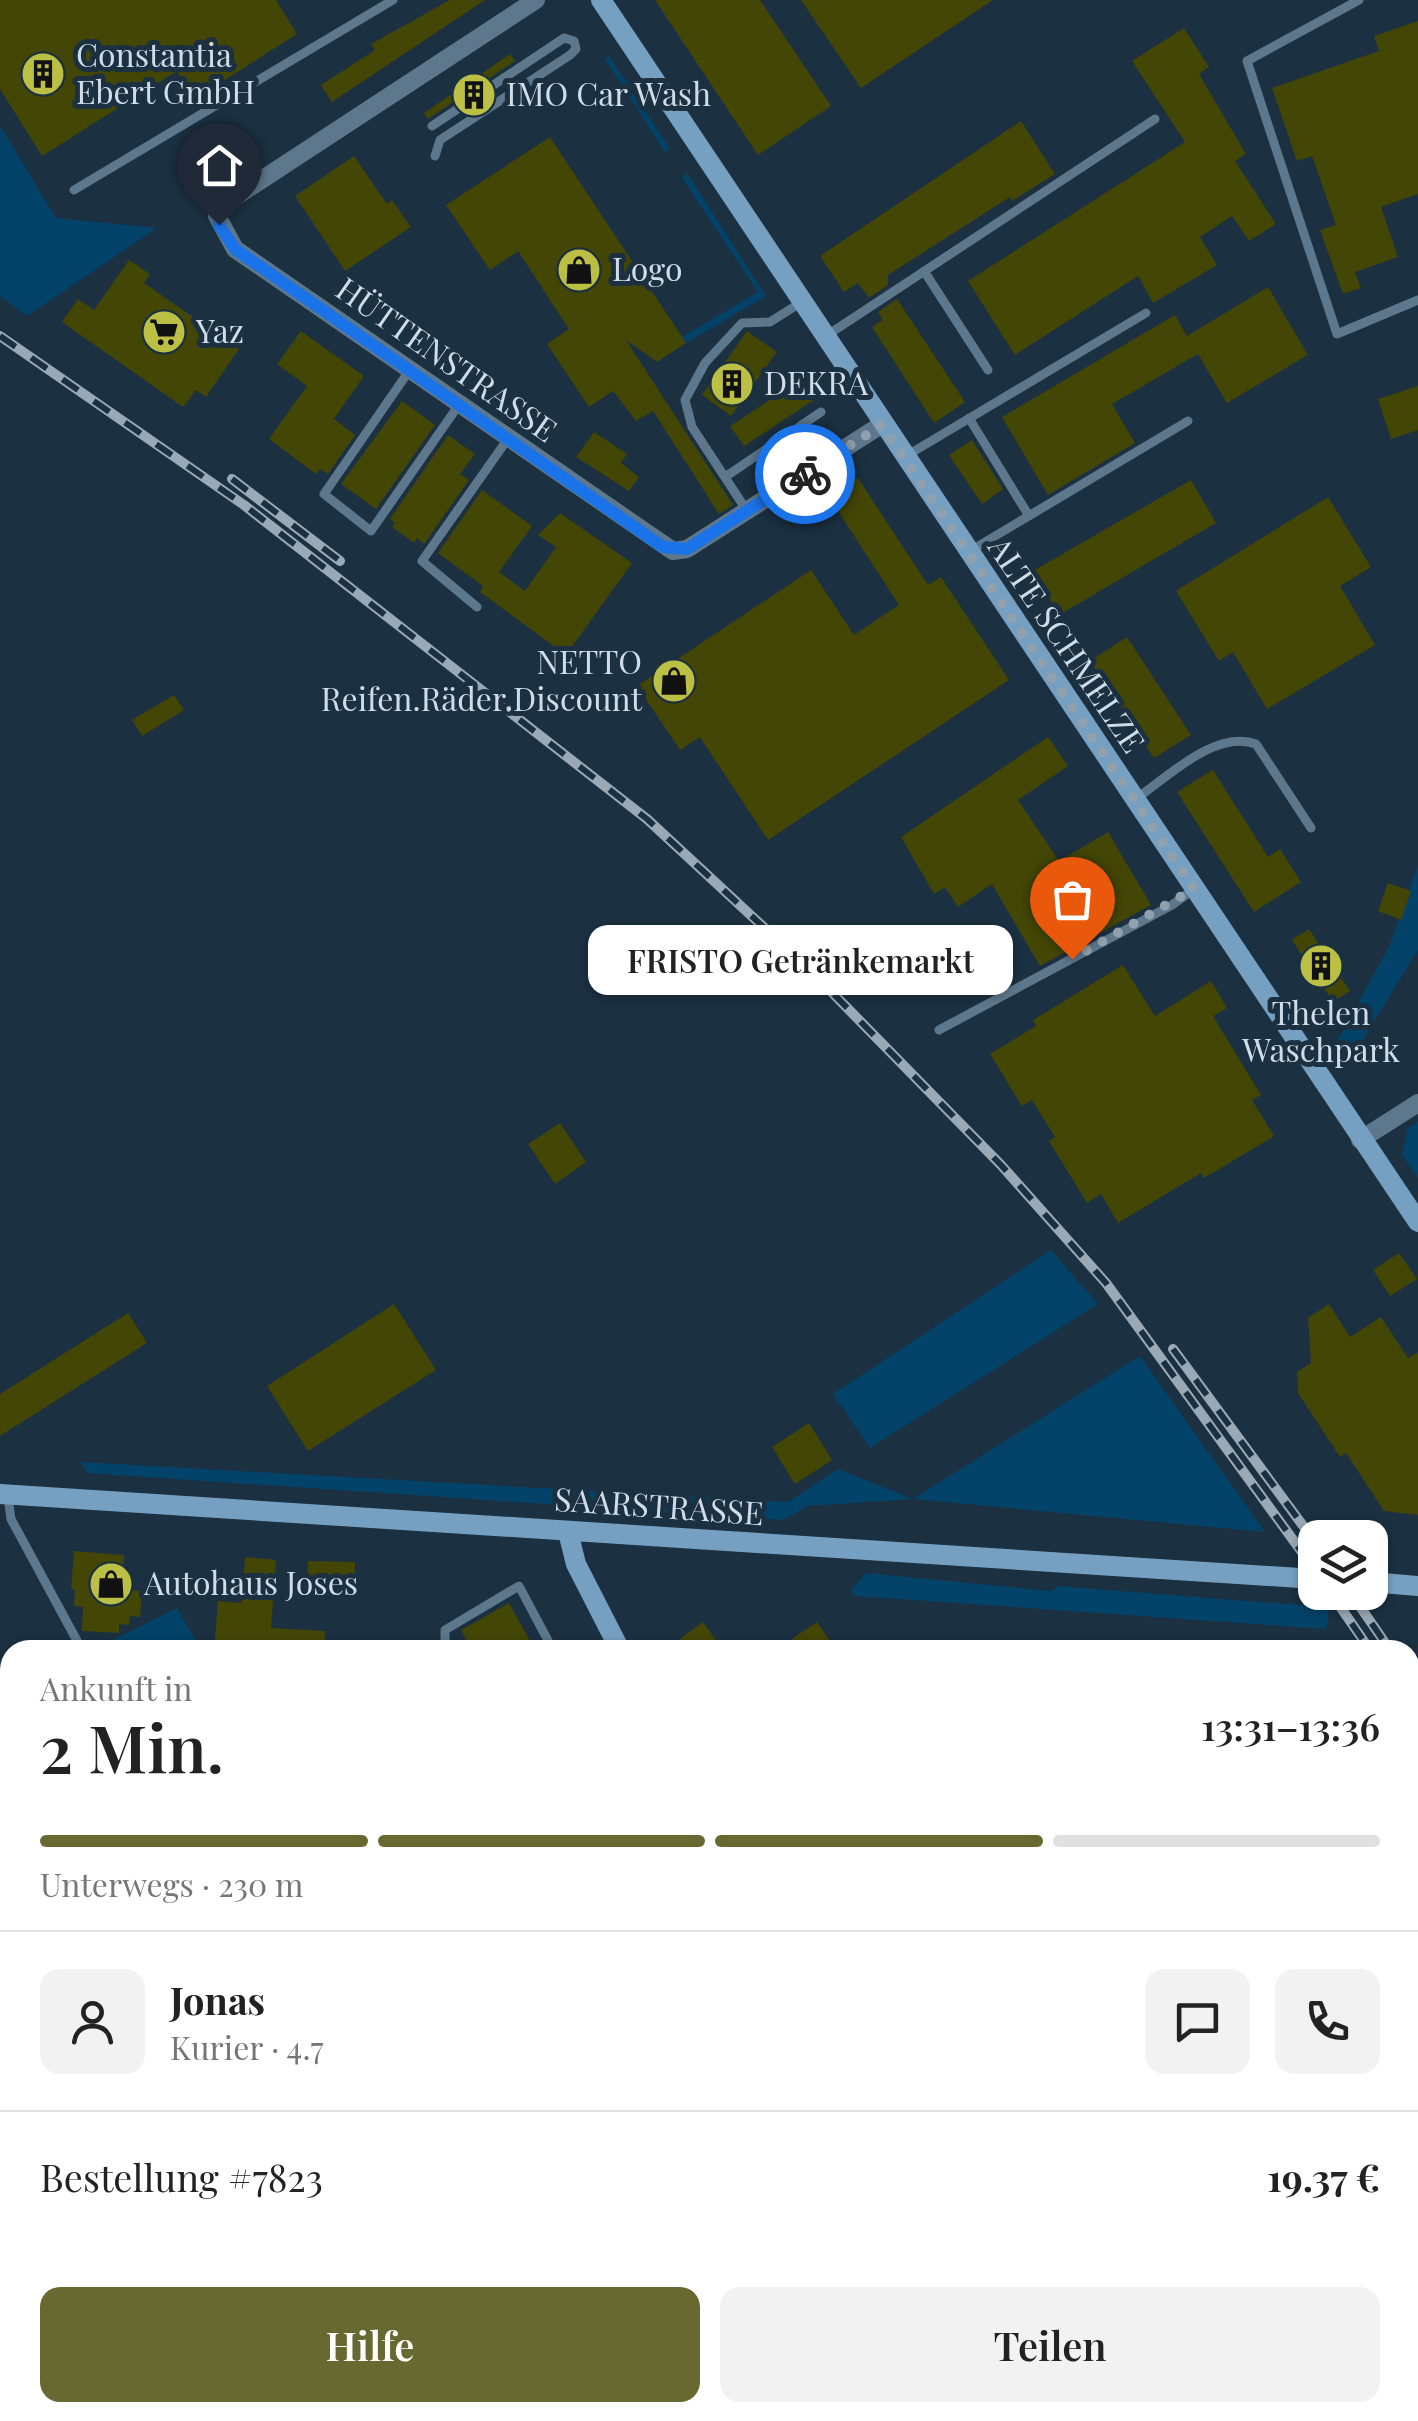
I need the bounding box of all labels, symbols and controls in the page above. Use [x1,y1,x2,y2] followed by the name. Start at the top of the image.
[76,32,255,112] place label: Constantia Ebert GmbH
[20,51,66,97] building icon: Constantia Ebert GmbH
[506,71,711,114] place label: IMO Car Wash
[451,72,497,118] building icon: IMO Car Wash
[177,123,262,226] pin
[192,138,247,193] icon: home
[612,246,682,289] place label: Logo
[556,247,602,293] shop icon: Logo
[329,266,566,450] street label: HÜTTENSTRASSE
[195,308,244,351] place label: Yaz
[141,309,187,355] supermarket icon: Yaz
[764,360,869,403] place label: DEKRA
[709,361,755,407] building icon: DEKRA
[755,424,855,524] courier
[778,447,833,502] icon: bike
[979,526,1156,760] street label: ALTE SCHMELZE
[321,639,643,719] place label: NETTO Reifen.Räder.Discount
[651,658,697,704] shop icon: NETTO Reifen.Räder.Discount
[1030,857,1115,960] pin
[1045,872,1100,927] icon: bag
[587,924,1012,994] callout: FRISTO Getränkemarkt
[627,938,974,981] text: FRISTO Getränkemarkt
[1298,943,1344,989] building icon: Thelen Waschpark
[1241,990,1400,1070] place label: Thelen Waschpark
[553,1476,765,1533] street label: SAARSTRASSE
[1298,1520,1388,1610] map controls
[1298,1520,1388,1610] button: layers
[143,1560,358,1603] place label: Autohaus Joses
[88,1561,134,1607] shop icon: Autohaus Joses
[40,1666,192,1709] text: Ankunft in
[1201,1700,1380,1751] text: 13:31–13:36
[40,1703,224,1789] text: 2 Min.
[40,1862,304,1905] text: Unterwegs · 230 m
[40,1969,145,2074] button: person
[1145,1969,1250,2074] button: chat
[1275,1969,1380,2074] button: phone
[170,1974,265,2025] text: Jonas
[170,2025,323,2068] text: Kurier · 4.7
[40,2151,323,2202] text: Bestellung #7823
[1267,2151,1380,2202] text: 19.37 €
[40,2287,700,2402] button: Hilfe
[720,2287,1380,2402] button: Teilen

